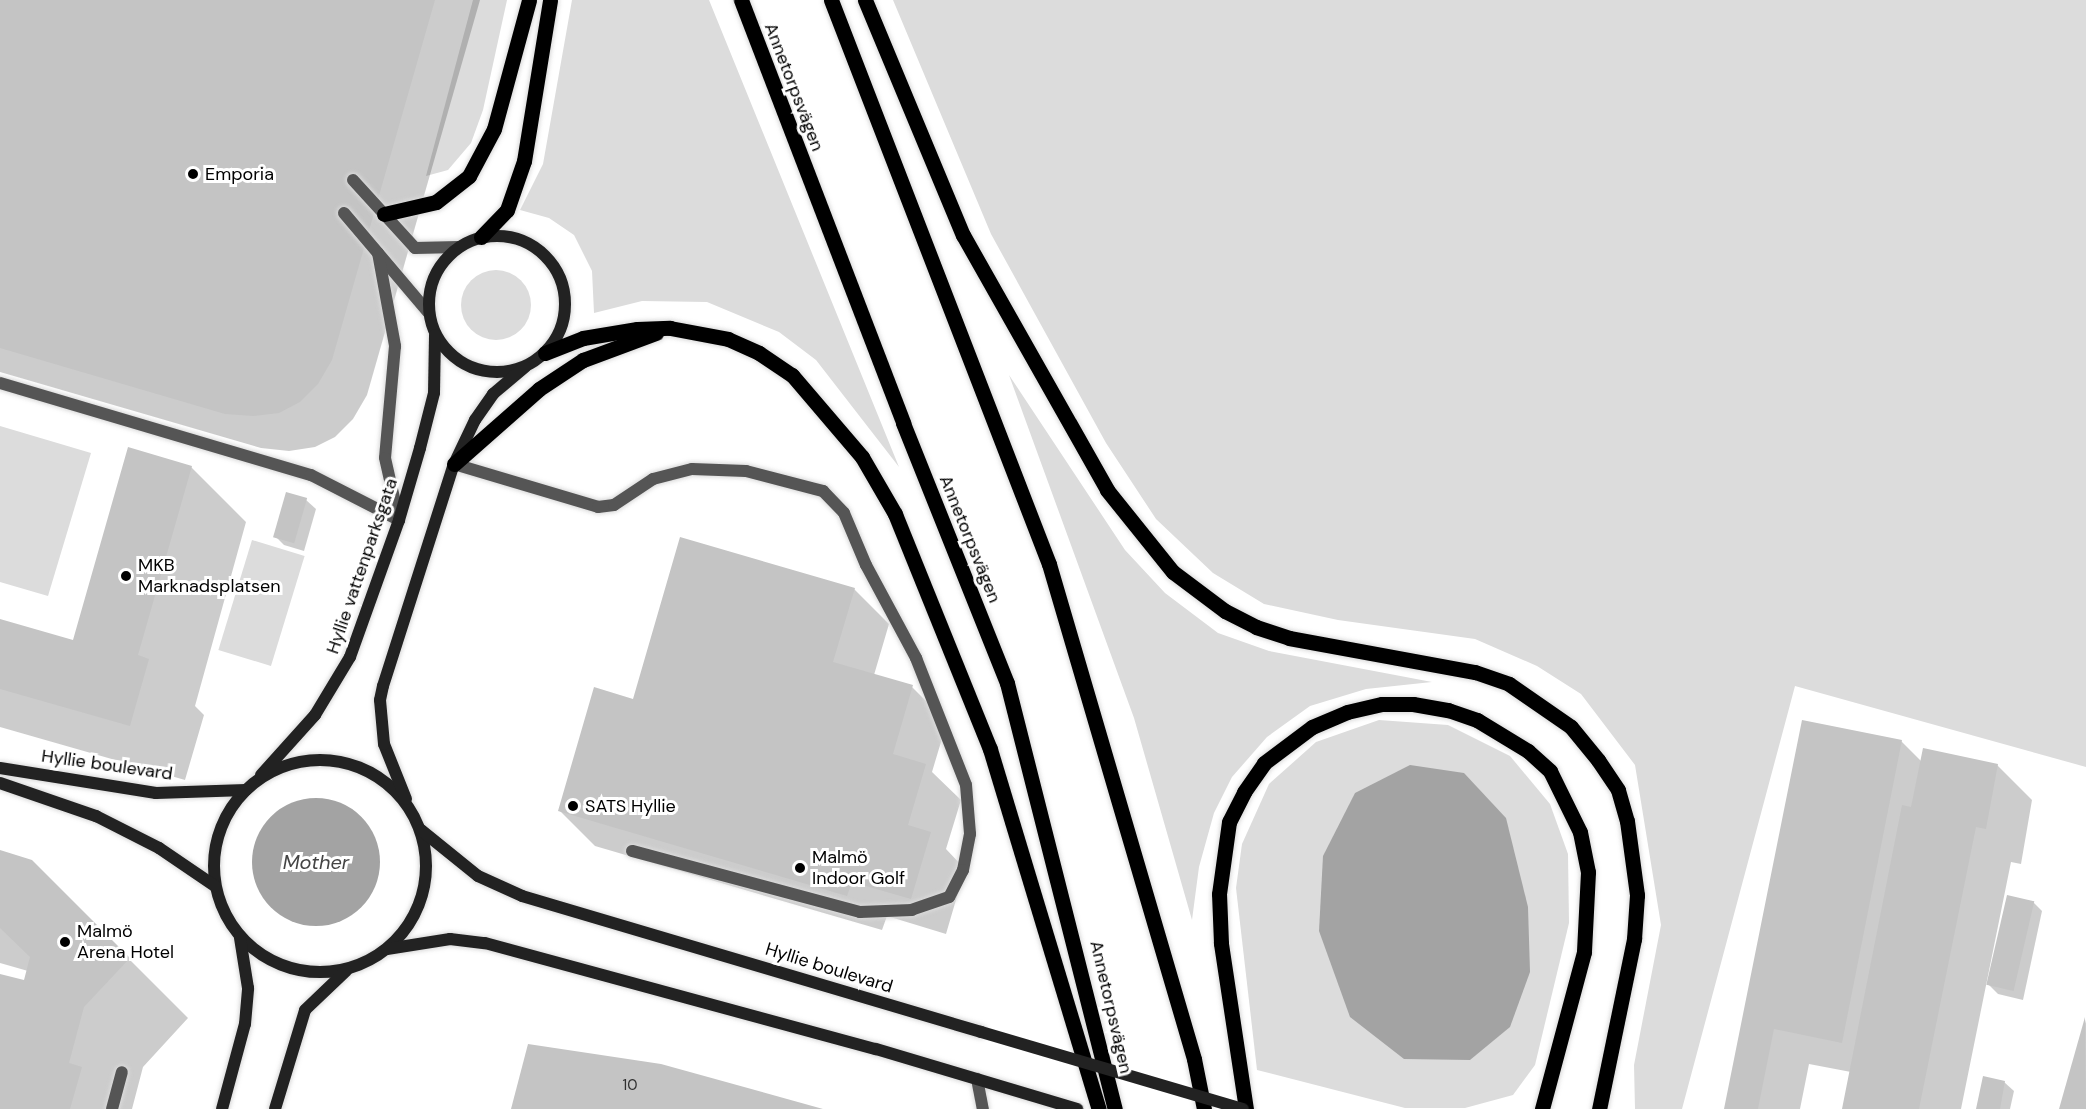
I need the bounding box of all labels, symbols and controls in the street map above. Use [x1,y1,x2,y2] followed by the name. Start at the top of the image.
[760,20,828,154] street label: Annetorpsvägen
[205,163,274,185] place label: Emporia
[186,167,200,181] marker: Emporia
[935,472,1005,606] street label: Annetorpsvägen
[322,475,402,657] street label: Hyllie vattenparksgata
[138,555,281,598] place label: MKB Marknadsplatsen
[119,569,133,583] marker: MKB Marknadsplatsen
[40,745,174,785] street label: Hyllie boulevard
[585,795,676,817] place label: SATS Hyllie
[566,799,580,813] marker: SATS Hyllie
[812,847,905,890] place label: Malmö Indoor Golf
[283,850,349,874] water label: Mother
[793,861,807,875] marker: Malmö Indoor Golf
[77,921,174,964] place label: Malmö Arena Hotel
[58,935,72,949] marker: Malmö Arena Hotel
[763,938,895,998] street label: Hyllie boulevard
[1085,939,1137,1075] street label: Annetorpsvägen
[623,1077,637,1095] house number: 10

